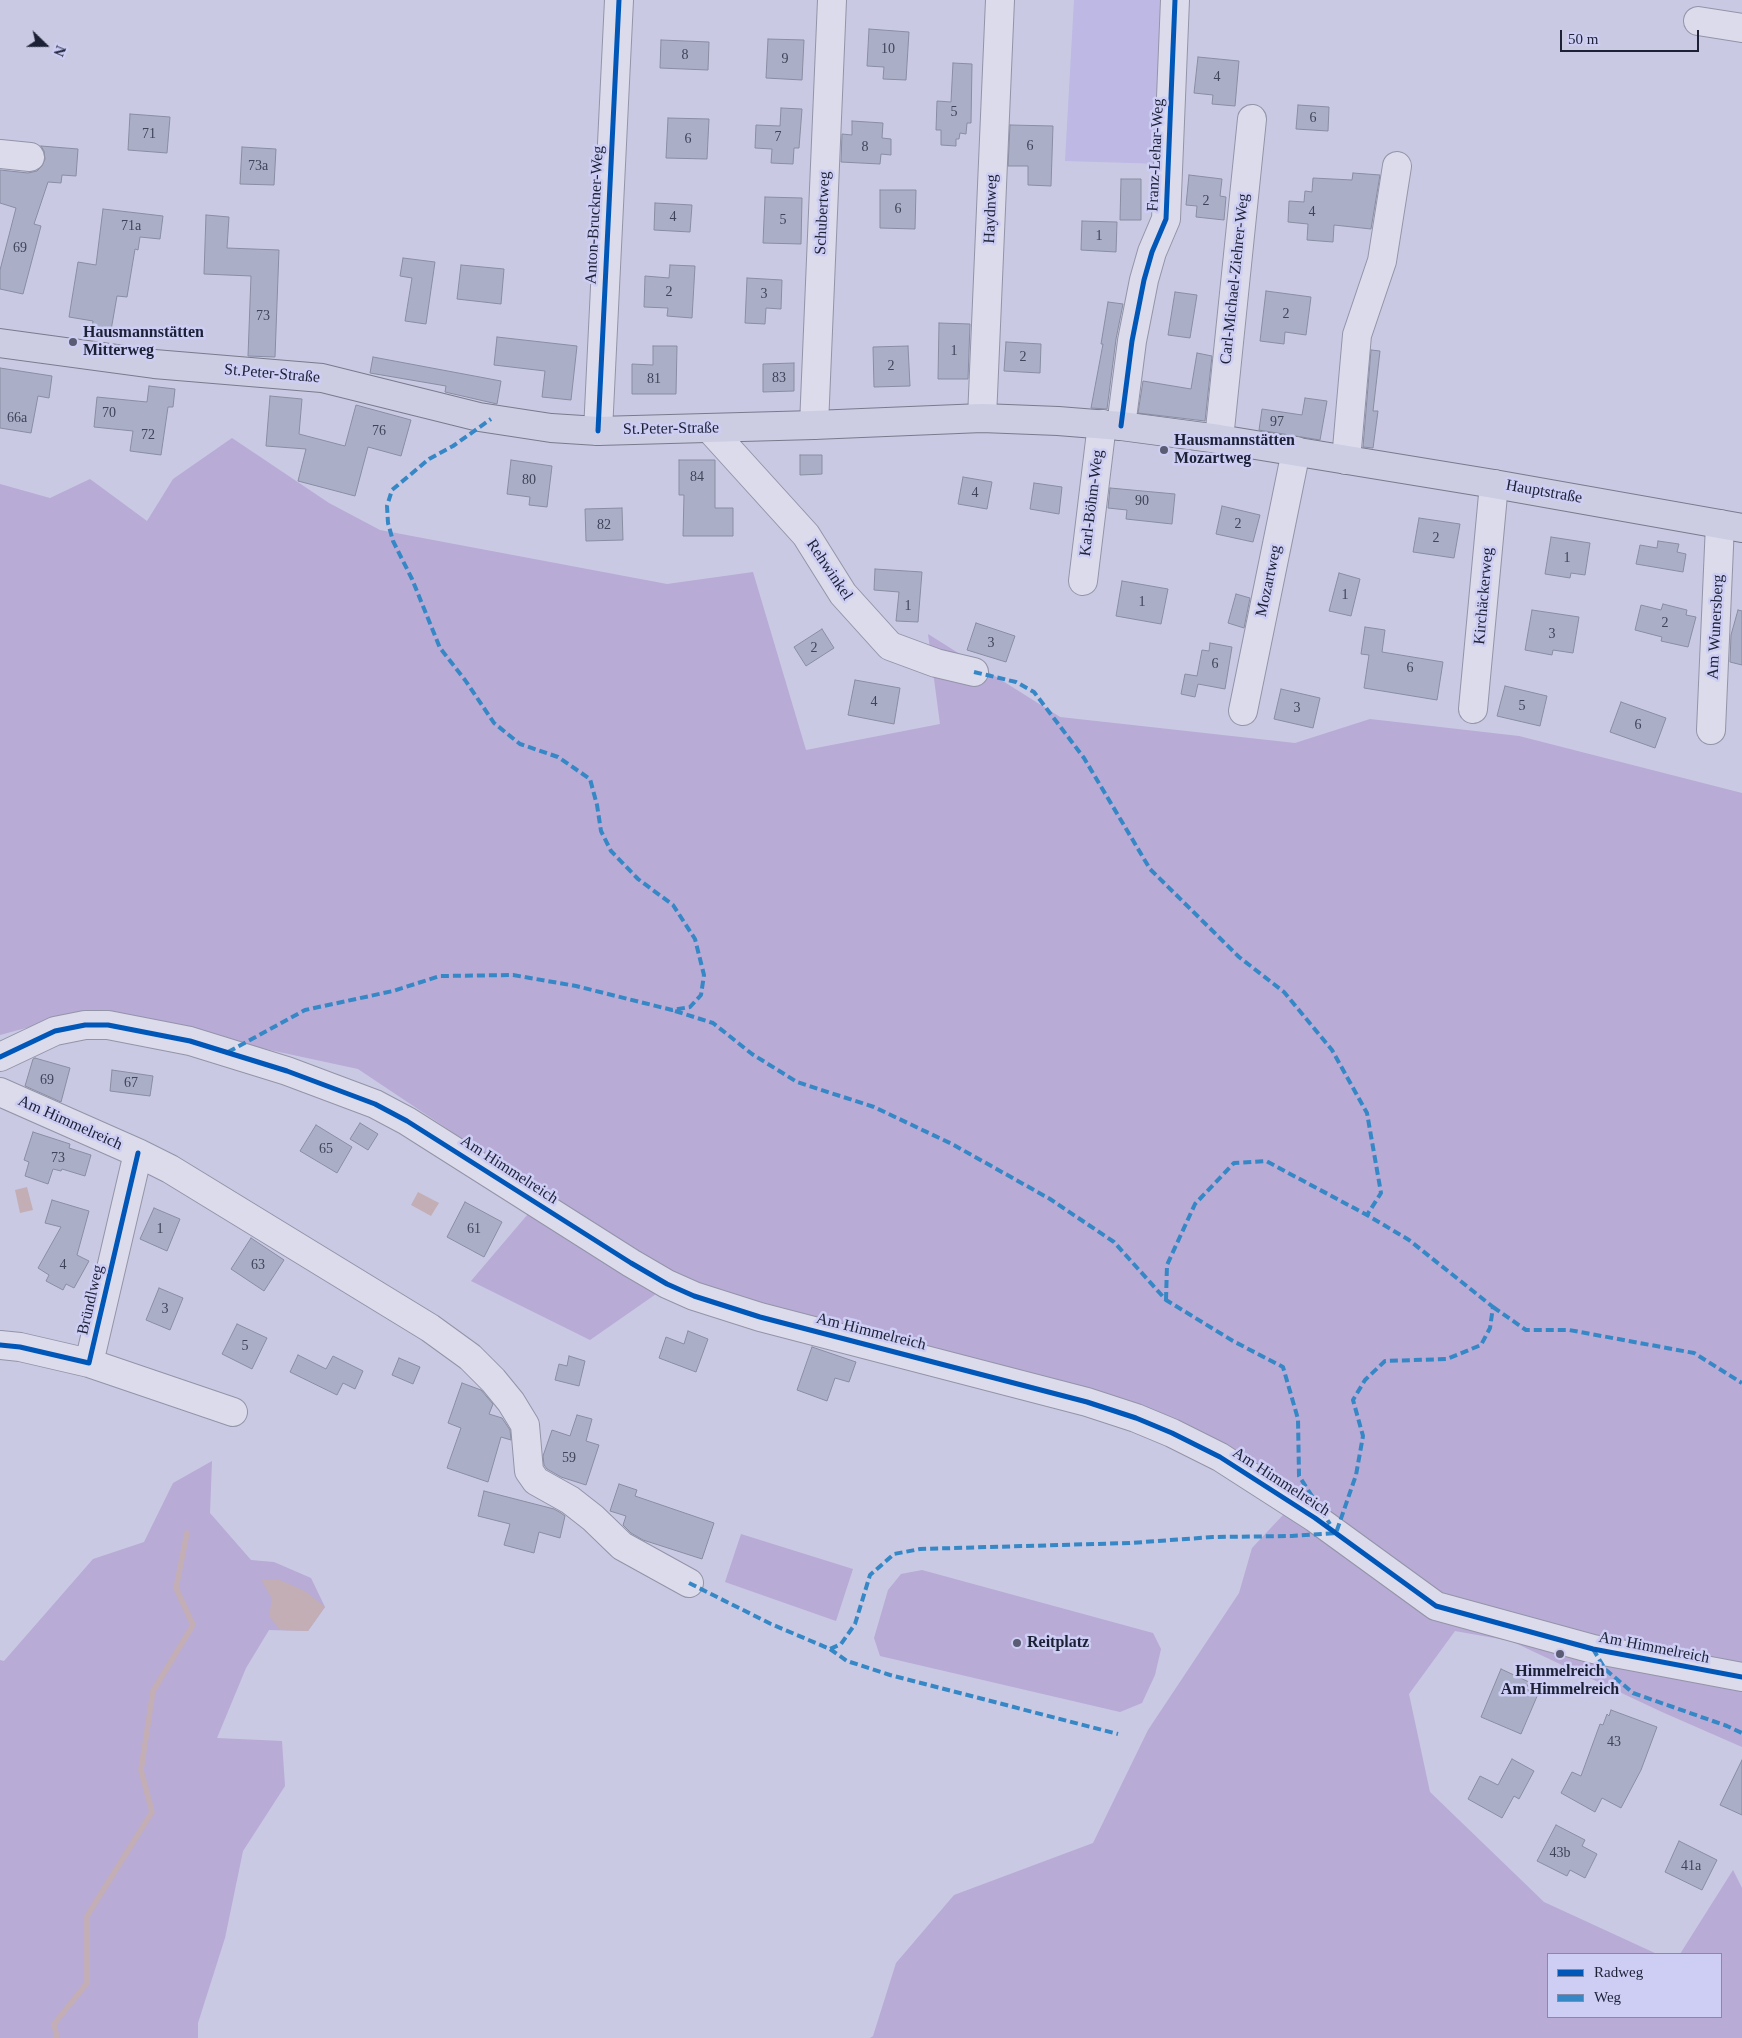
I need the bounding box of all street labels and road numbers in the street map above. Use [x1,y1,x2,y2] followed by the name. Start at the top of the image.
[1143,98,1169,212] street label: Franz-Lehar-Weg
[582,145,608,285] street label: Anton-Bruckner-Weg
[811,171,835,255] street label: Schubertweg
[980,174,1002,244] street label: Haydnweg
[1216,193,1254,365] street label: Carl-Michael-Ziehrer-Weg
[223,360,321,388] street label: St.Peter-Straße
[623,419,719,439] street label: St.Peter-Straße
[1076,449,1108,557] street label: Karl-Böhm-Weg
[1504,476,1584,508] street label: Hauptstraße
[802,536,856,604] street label: Rehwinkel
[1252,543,1286,619] street label: Mozartweg
[1470,546,1498,646] street label: Kirchäckerweg
[1704,574,1728,680] street label: Am Wunersberg
[15,1091,125,1155] street label: Am Himmelreich
[457,1131,561,1209] street label: Am Himmelreich
[74,1263,108,1337] street label: Bründlweg
[814,1309,928,1355] street label: Am Himmelreich
[1229,1443,1333,1521] street label: Am Himmelreich
[1597,1628,1711,1668] street label: Am Himmelreich

